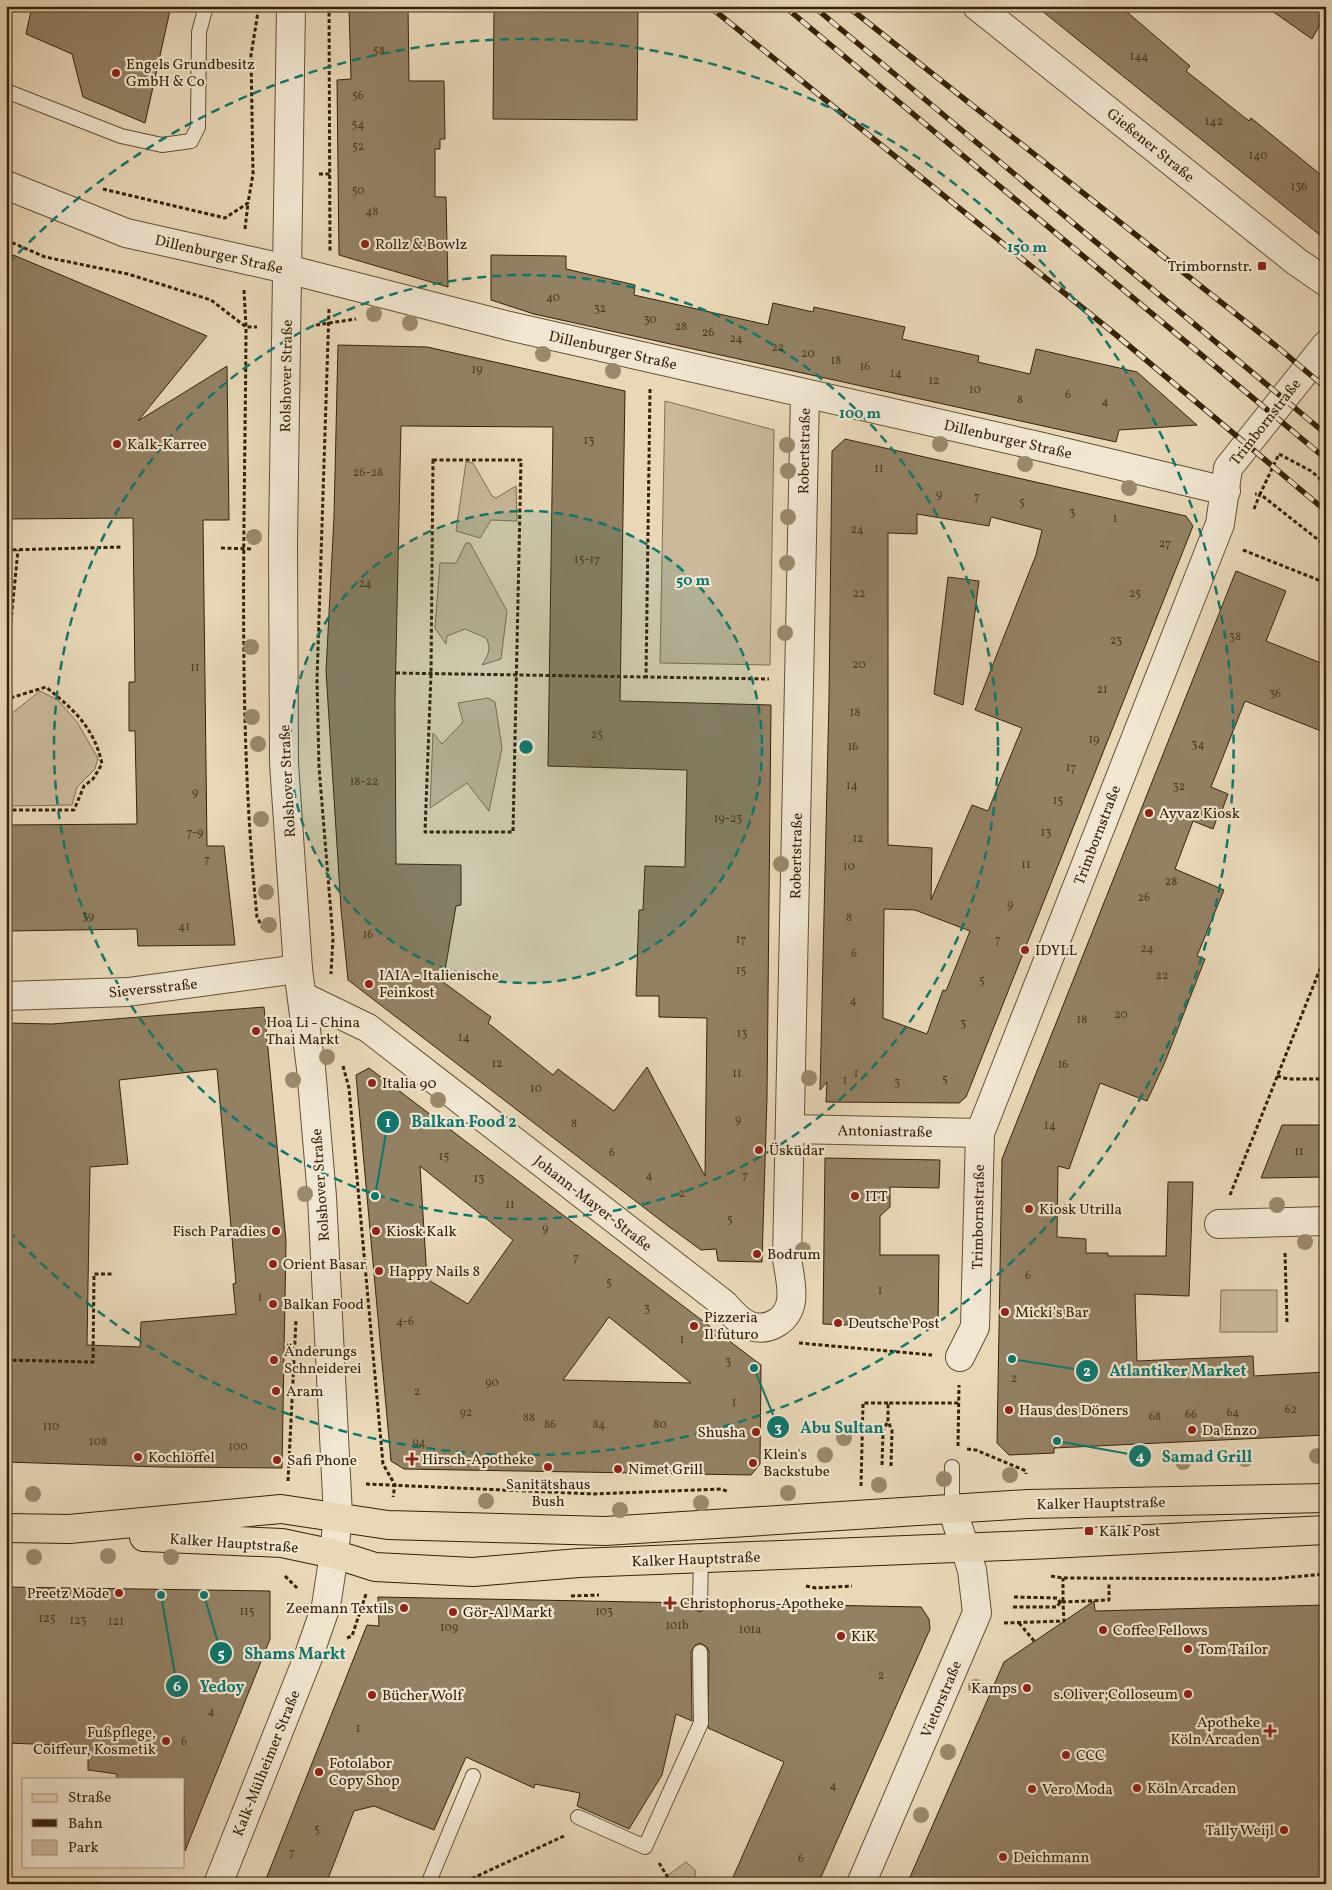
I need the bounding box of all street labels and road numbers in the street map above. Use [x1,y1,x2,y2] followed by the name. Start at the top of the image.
[1102,104,1198,188] street label: Gießener Straße
[153,231,285,280] street label: Dillenburger Straße
[276,319,299,433] street label: Rolshover Straße
[547,327,679,376] street label: Dillenburger Straße
[1226,375,1307,471] street label: Trimbornstraße
[794,408,817,494] street label: Robertstraße
[942,416,1074,465] street label: Dillenburger Straße
[275,724,302,838] street label: Rolshover Straße
[1070,783,1127,888] street label: Trimbornstraße
[786,813,809,899] street label: Robertstraße
[108,974,198,1005] street label: Sieversstraße
[837,1121,933,1144] street label: Antoniastraße
[307,1128,336,1242] street label: Rolshover Straße
[528,1151,656,1257] street label: Johann-Mayer-Straße
[968,1164,991,1270] street label: Trimbornstraße
[1036,1493,1166,1516] street label: Kalker Hauptstraße
[169,1530,299,1559] street label: Kalker Hauptstraße
[631,1548,761,1573] street label: Kalker Hauptstraße
[917,1658,968,1741] street label: Vietorstraße
[228,1687,306,1840] street label: Kalk-Mülheimer Straße

